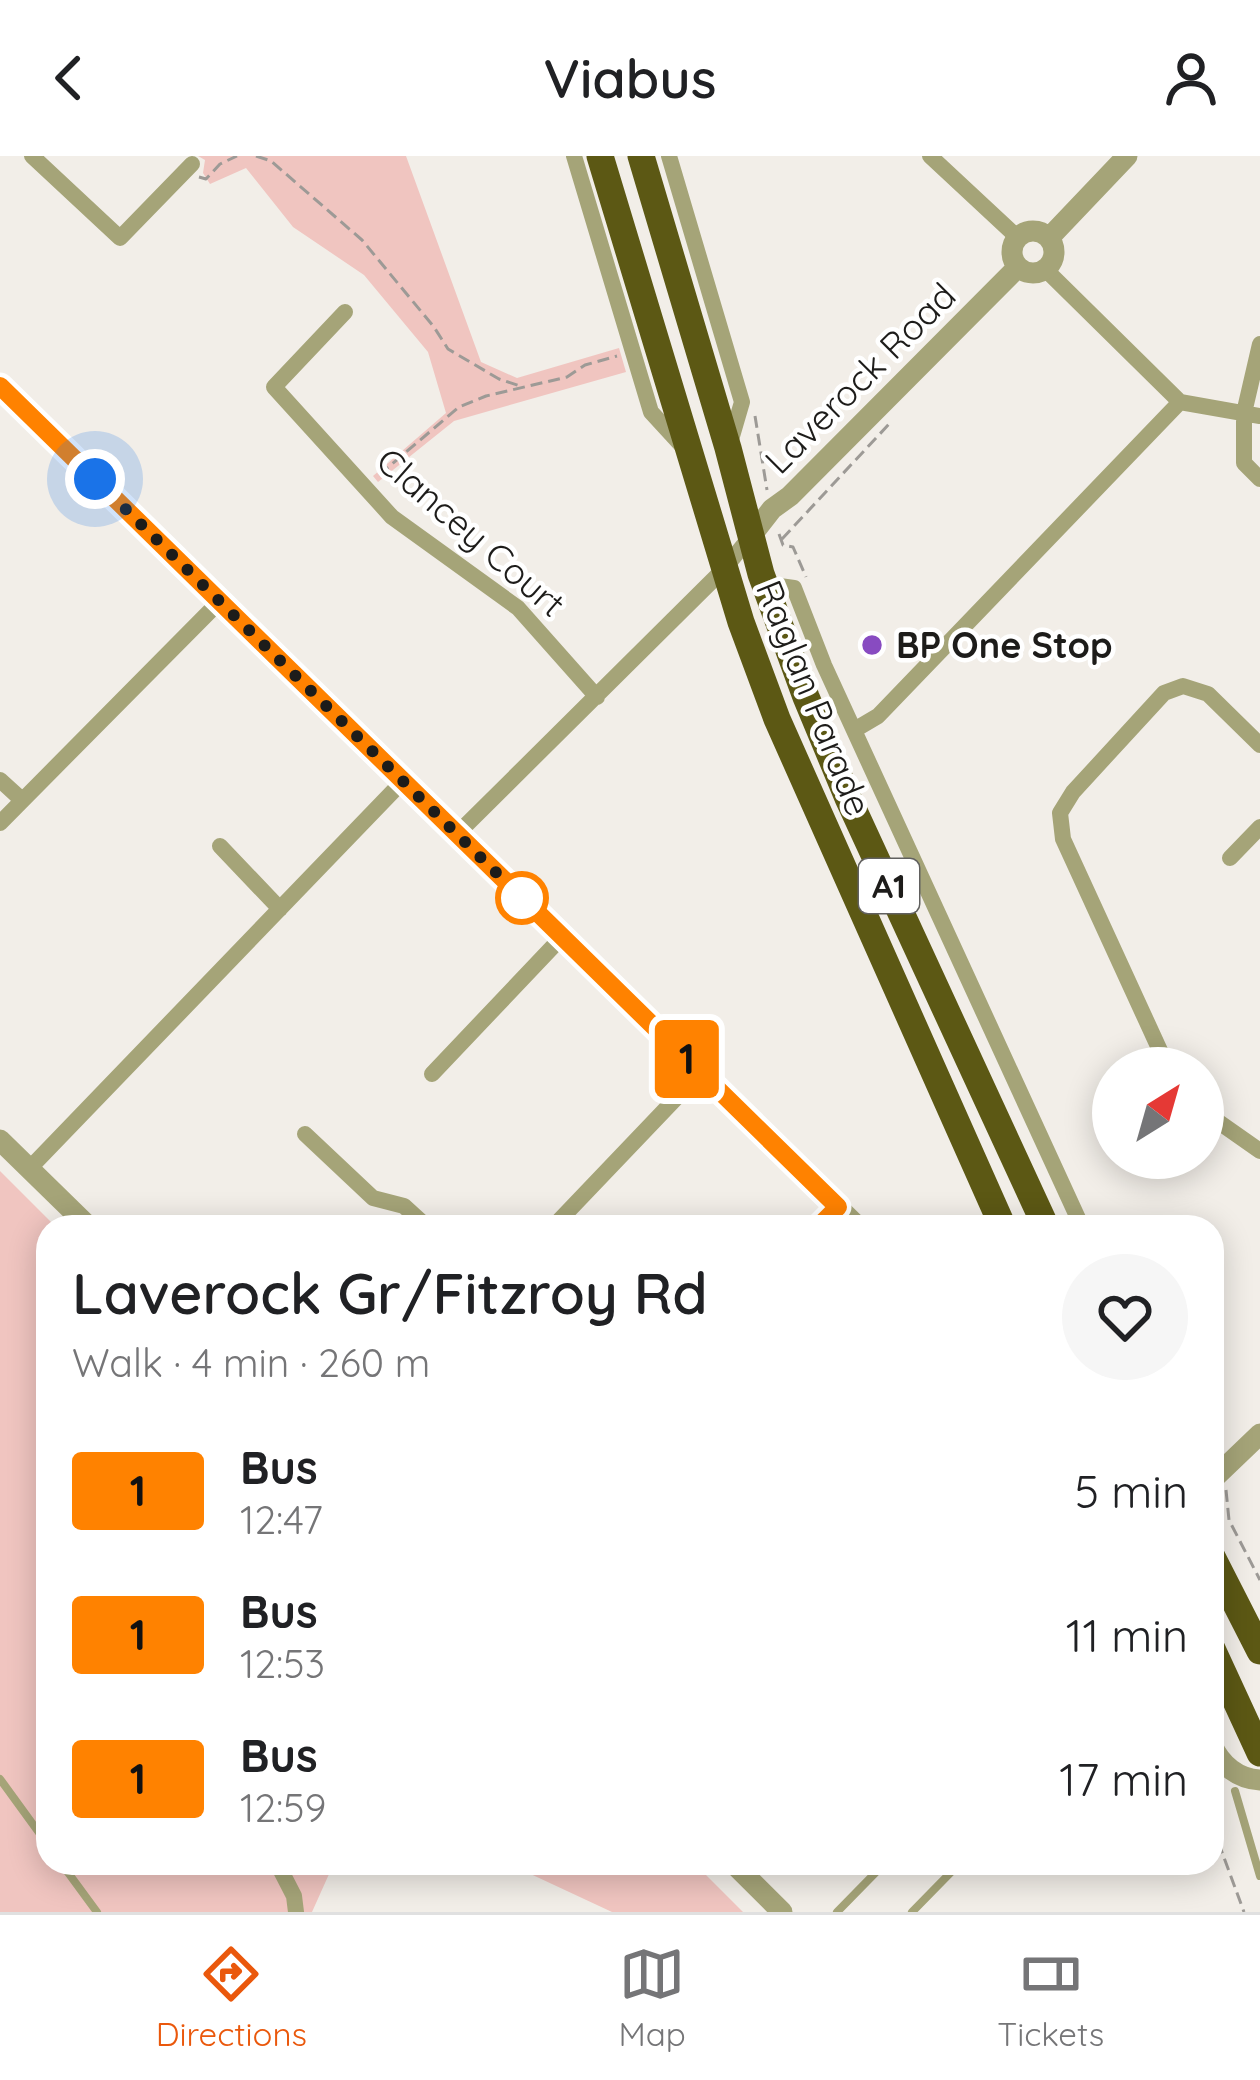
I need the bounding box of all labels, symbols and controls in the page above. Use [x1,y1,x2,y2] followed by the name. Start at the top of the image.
[543,44,717,112] text: Viabus
[36,45,102,111] icon: back
[1158,45,1224,111] icon: person
[755,273,965,483] street label: Laverock Road
[368,437,575,626] street label: Clancey Court
[65,449,125,509] your location
[747,574,882,822] street label: Raglan Parade
[896,622,1113,667] place label: BP One Stop
[859,632,885,658] marker: BP One Stop
[859,859,919,913] road number: A1
[497,873,547,923] unlabelled marker
[648,1020,726,1098] line badge: 1
[679,1032,695,1085] text: 1
[1092,1047,1224,1179] north arrow
[1092,1047,1224,1179] map controls
[1062,1254,1188,1380] button: heart
[72,1257,708,1328] text: Laverock Gr/Fitzroy Rd
[72,1338,430,1387] text: Walk · 4 min · 260 m
[240,1439,318,1495] text: Bus
[1075,1463,1188,1519] text: 5 min
[130,1464,146,1517] text: 1
[240,1495,323,1544] text: 12:47
[240,1583,318,1639] text: Bus
[1066,1607,1188,1663] text: 11 min
[130,1608,146,1661] text: 1
[240,1639,325,1688] text: 12:53
[240,1727,318,1783] text: Bus
[1059,1751,1188,1807] text: 17 min
[130,1752,146,1805] text: 1
[240,1783,326,1832] text: 12:59
[156,1941,307,2054] tab: Directions
[618,1941,686,2054] tab: Map
[997,1941,1104,2054] tab: Tickets

